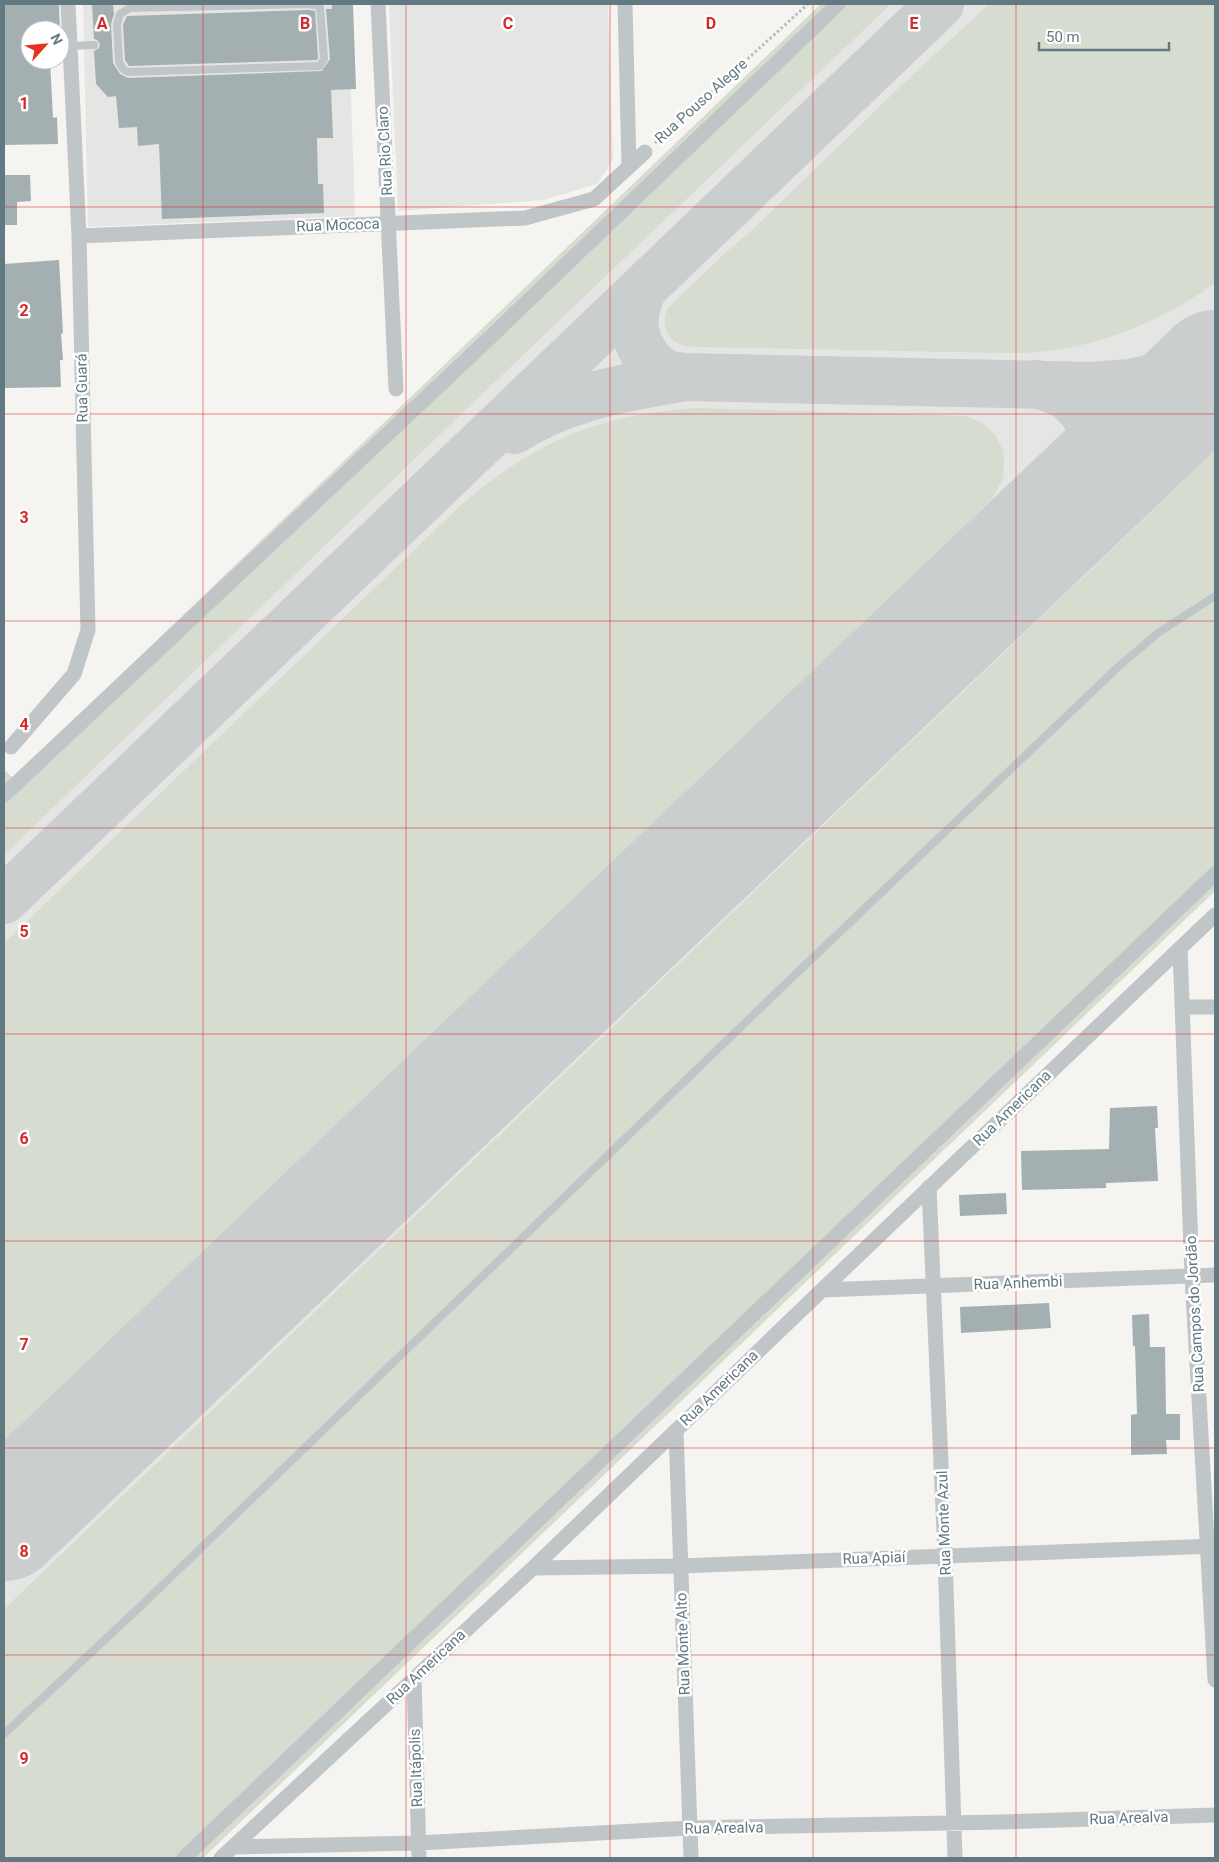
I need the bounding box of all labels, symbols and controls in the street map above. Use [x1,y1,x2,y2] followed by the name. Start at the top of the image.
[97,14,108,33] text: A
[300,14,310,33] text: B
[503,14,513,33] text: C
[706,14,716,33] text: D
[910,14,919,33] text: E
[20,20,70,70] north arrow
[1039,20,1169,52] scale bar
[1046,28,1080,46] text: 50 m
[47,31,66,47] text: N
[651,55,751,147] street label: Rua Pouso Alegre
[19,94,29,113] text: 1
[374,106,396,196] street label: Rua Rio Claro
[296,215,380,235] street label: Rua Mococa
[19,301,29,320] text: 2
[72,353,92,423] street label: Rua Guará
[19,508,29,527] text: 3
[19,715,29,734] text: 4
[19,922,29,941] text: 5
[969,1066,1055,1150] street label: Rua Americana
[19,1129,29,1148] text: 6
[1182,1235,1208,1393] street label: Rua Campos do Jordão
[973,1272,1063,1294] street label: Rua Anhembi
[19,1335,29,1354] text: 7
[676,1346,762,1430] street label: Rua Americana
[933,1470,955,1576] street label: Rua Monte Azul
[19,1542,29,1561] text: 8
[842,1548,907,1568] street label: Rua Apiaí
[672,1592,694,1696] street label: Rua Monte Alto
[383,1626,469,1708] street label: Rua Americana
[406,1728,426,1808] street label: Rua Itápolis
[19,1749,29,1768] text: 9
[1089,1808,1169,1828] street label: Rua Arealva
[684,1818,764,1838] street label: Rua Arealva

